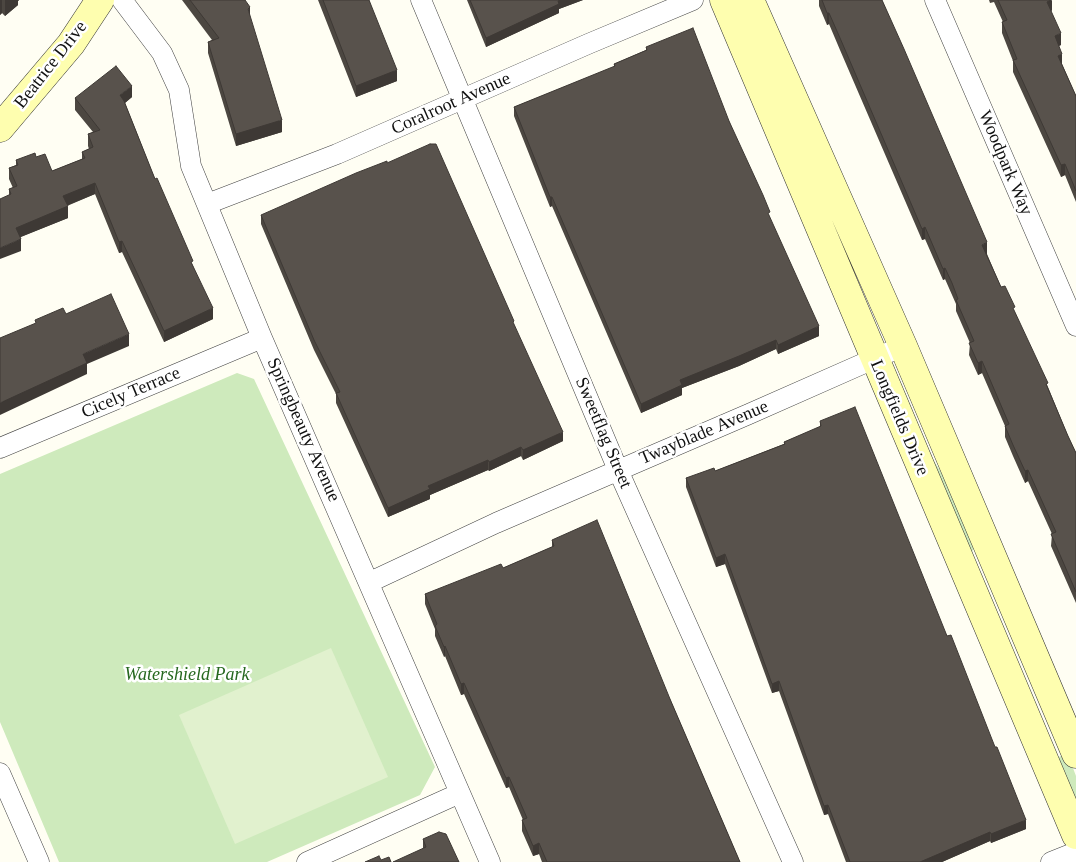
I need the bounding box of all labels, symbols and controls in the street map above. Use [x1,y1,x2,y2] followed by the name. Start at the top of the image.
[10,17,92,113] street label: Beatrice Drive
[388,68,514,140] street label: Coralroot Avenue
[973,107,1037,219] street label: Woodpark Way
[262,355,344,505] street label: Springbeauty Avenue
[865,357,933,479] street label: Longfields Drive
[78,363,184,423] street label: Cicely Terrace
[570,374,636,492] street label: Sweetflag Street
[636,396,772,470] street label: Twayblade Avenue
[125,664,249,686] park label: Watershield Park

